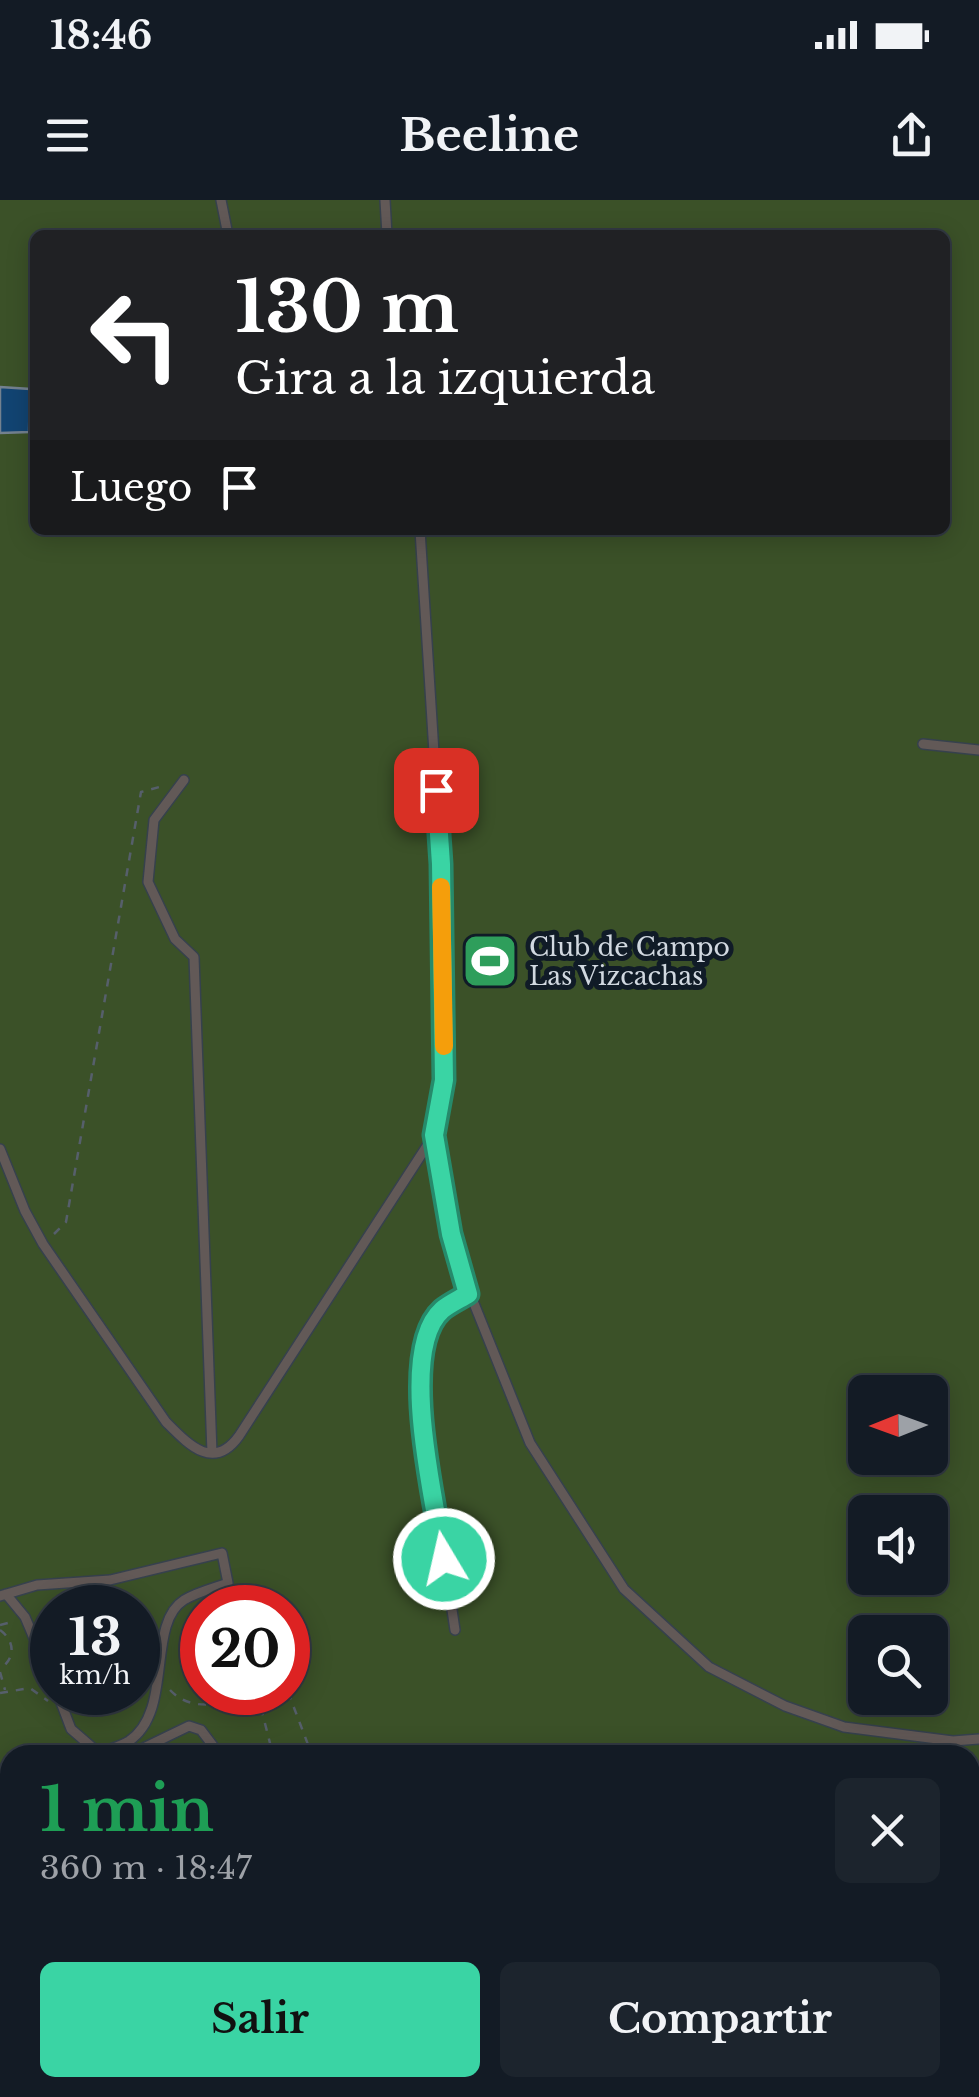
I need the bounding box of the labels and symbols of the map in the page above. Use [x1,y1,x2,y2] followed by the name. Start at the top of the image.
[394,748,479,833] pin
[460,931,520,991] sports icon: Club de Campo Las Vizcachas
[529,932,730,992] place label: Club de Campo Las Vizcachas
[848,1375,948,1475] north arrow
[392,1507,496,1611] position arrow
[180,1585,310,1715] speed limit sign: 20

